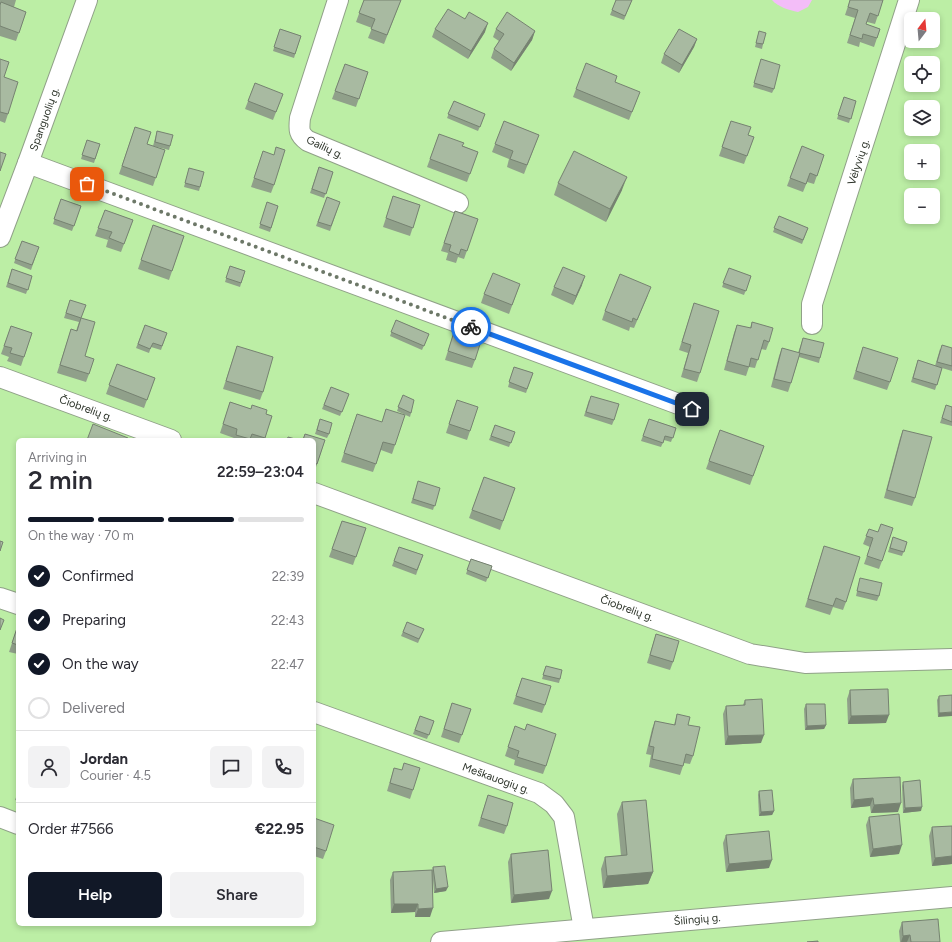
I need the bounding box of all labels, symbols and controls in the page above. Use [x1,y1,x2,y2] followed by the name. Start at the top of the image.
[904,12,940,48] north arrow
[904,12,940,224] map controls
[904,56,940,92] button: locate
[27,86,62,153] street label: Spanguolių g.
[904,100,940,136] button: layers
[304,133,345,162] street label: Gailių g.
[845,138,872,187] street label: Vėlyvių g.
[904,144,940,180] button: +
[70,167,104,201] pin
[76,173,98,195] icon: bag
[904,188,940,224] button: −
[451,307,491,347] courier
[460,316,482,338] icon: bike
[57,392,115,424] street label: Čiobrelių g.
[675,392,709,426] pin
[681,398,703,420] icon: home
[28,450,87,465] text: Arriving in
[217,463,304,481] text: 22:59–23:04
[28,464,93,496] text: 2 min
[28,528,134,543] text: On the way · 70 m
[28,565,50,587] icon: check
[62,567,134,585] text: Confirmed
[272,569,304,584] text: 22:39
[598,592,656,624] street label: Čiobrelių g.
[28,609,50,631] icon: check
[62,611,126,629] text: Preparing
[271,613,304,628] text: 22:43
[28,653,50,675] icon: check
[62,655,139,673] text: On the way
[271,657,304,672] text: 22:47
[62,699,125,717] text: Delivered
[28,746,70,788] button: person
[210,746,252,788] button: chat
[262,746,304,788] button: phone
[80,750,128,768] text: Jordan
[461,760,531,797] street label: Meškauogių g.
[80,768,151,783] text: Courier · 4.5
[28,820,114,838] text: Order #7566
[255,820,304,838] text: €22.95
[28,872,162,918] button: Help
[170,872,304,918] button: Share
[673,910,721,928] street label: Šilingių g.

